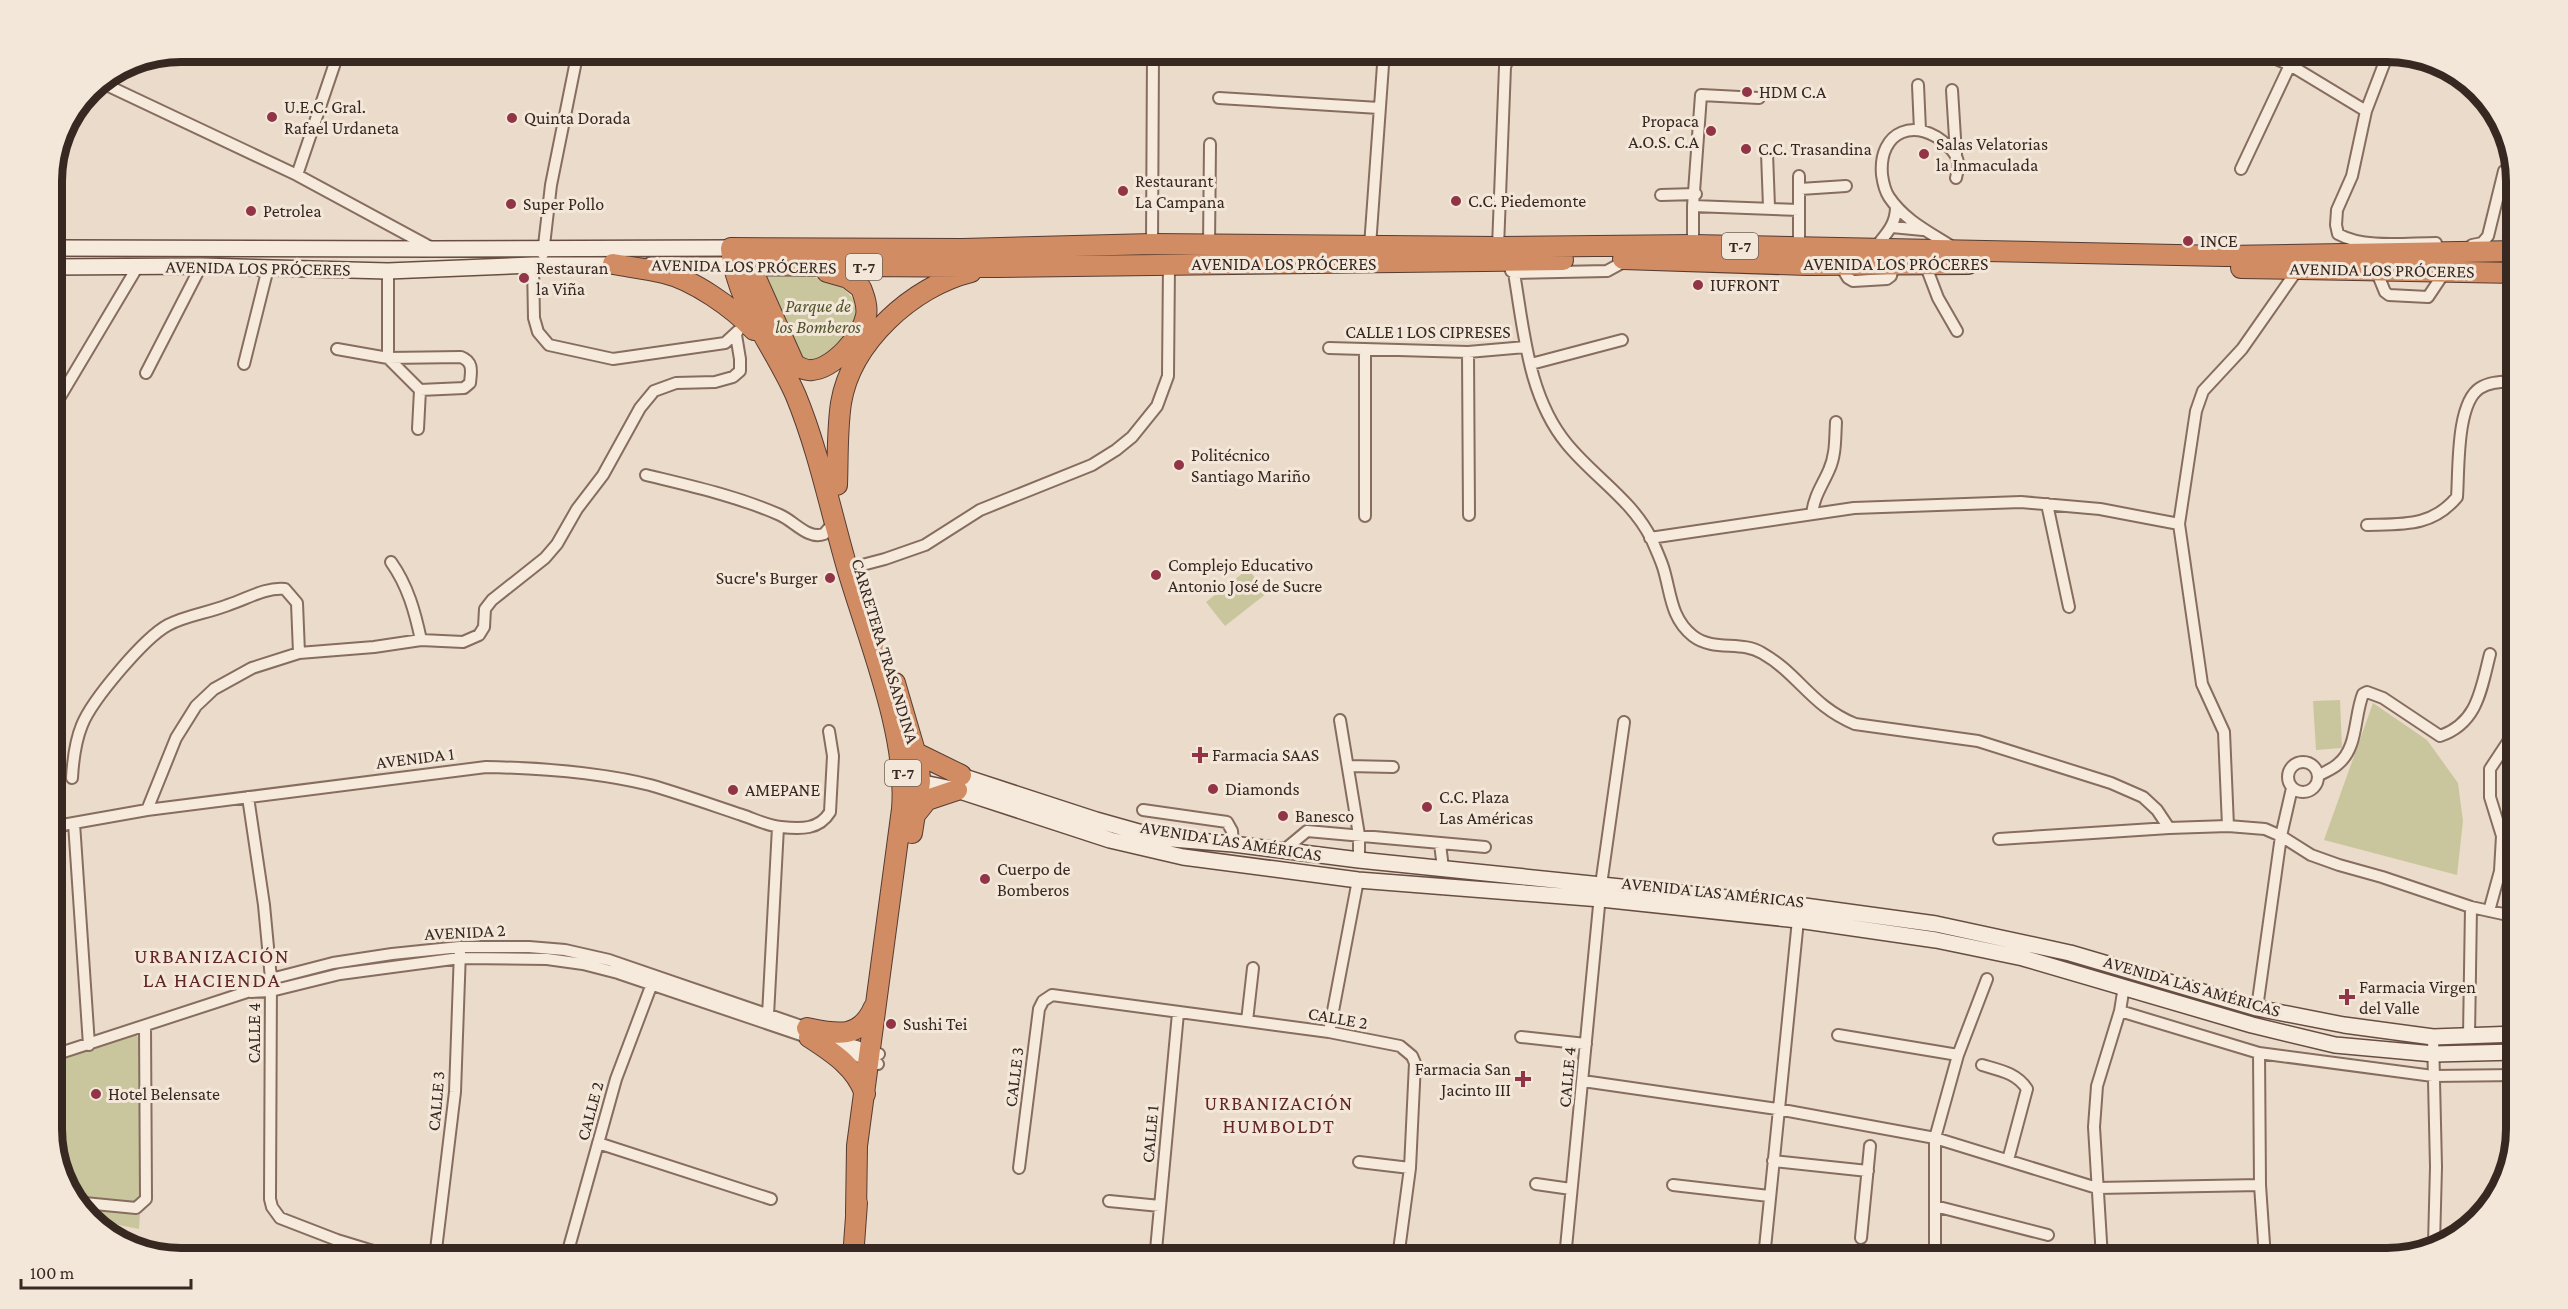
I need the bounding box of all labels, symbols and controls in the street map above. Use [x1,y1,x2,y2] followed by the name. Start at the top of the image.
[1759,82,1827,102] place label: HDM C.A
[1740,85,1754,99] marker: HDM C.A
[284,97,399,138] place label: U.E.C. Gral. Rafael Urdaneta
[524,108,631,128] place label: Quinta Dorada
[265,110,279,124] marker: U.E.C. Gral. Rafael Urdaneta
[505,111,519,125] marker: Quinta Dorada
[1628,111,1700,152] place label: Propaca A.O.S. C.A
[1704,124,1718,138] marker: Propaca A.O.S. C.A
[1936,134,2048,175] place label: Salas Velatorias la Inmaculada
[1758,139,1872,159] place label: C.C. Trasandina
[1739,142,1753,156] marker: C.C. Trasandina
[1917,147,1931,161] marker: Salas Velatorias la Inmaculada
[1135,171,1225,212] place label: Restaurant La Campana
[1116,184,1130,198] marker: Restaurant La Campana
[1468,191,1586,211] place label: C.C. Piedemonte
[523,194,604,214] place label: Super Pollo
[1449,194,1463,208] marker: C.C. Piedemonte
[504,197,518,211] marker: Super Pollo
[263,201,321,221] place label: Petrolea
[244,204,258,218] marker: Petrolea
[2200,231,2238,251] place label: INCE
[1722,233,1758,259] road number: T-7
[2181,234,2195,248] marker: INCE
[651,254,837,278] street label: AVENIDA LOS PRÓCERES
[846,254,882,280] road number: T-7
[1192,254,1376,274] street label: AVENIDA LOS PRÓCERES
[1804,254,1988,274] street label: AVENIDA LOS PRÓCERES
[165,256,351,280] street label: AVENIDA LOS PRÓCERES
[536,258,609,299] place label: Restauran la Viña
[2289,258,2475,282] street label: AVENIDA LOS PRÓCERES
[517,271,531,285] marker: Restauran la Viña
[1710,275,1780,295] place label: IUFRONT
[1691,278,1705,292] marker: IUFRONT
[775,296,861,337] park label: Parque de los Bomberos
[1345,322,1511,342] street label: CALLE 1 LOS CIPRESES
[1191,445,1310,486] place label: Politécnico Santiago Mariño
[1172,458,1186,472] marker: Politécnico Santiago Mariño
[1168,555,1322,596] place label: Complejo Educativo Antonio José de Sucre
[847,556,923,747] street label: CARRETERA TRASANDINA
[716,568,819,588] place label: Sucre's Burger
[1149,568,1163,582] marker: Complejo Educativo Antonio José de Sucre
[823,571,837,585] marker: Sucre's Burger
[375,743,455,773] street label: AVENIDA 1
[1212,745,1319,765] place label: Farmacia SAAS
[1193,748,1207,762] marker: Farmacia SAAS
[885,760,921,786] road number: T-7
[1225,779,1300,799] place label: Diamonds
[745,780,820,800] place label: AMEPANE
[1206,782,1220,796] marker: Diamonds
[726,783,740,797] marker: AMEPANE
[1439,787,1533,828] place label: C.C. Plaza Las Américas
[1420,800,1434,814] marker: C.C. Plaza Las Américas
[1295,806,1354,826] place label: Banesco
[1276,809,1290,823] marker: Banesco
[1139,817,1323,865] street label: AVENIDA LAS AMÉRICAS
[997,859,1071,900] place label: Cuerpo de Bomberos
[978,872,992,886] marker: Cuerpo de Bomberos
[1621,872,1805,912] street label: AVENIDA LAS AMÉRICAS
[424,920,506,944] street label: AVENIDA 2
[134,944,290,992] district label: URBANIZACIÓN LA HACIENDA
[2101,951,2283,1021] street label: AVENIDA LAS AMÉRICAS
[2359,977,2476,1018] place label: Farmacia Virgen del Valle
[2340,990,2354,1004] marker: Farmacia Virgen del Valle
[244,1003,264,1063] street label: CALLE 4
[1307,1003,1369,1033] street label: CALLE 2
[903,1014,968,1034] place label: Sushi Tei
[884,1017,898,1031] marker: Sushi Tei
[1000,1046,1028,1108] street label: CALLE 3
[1554,1046,1580,1108] street label: CALLE 4
[1415,1059,1511,1100] place label: Farmacia San Jacinto III
[423,1070,449,1132] street label: CALLE 3
[1516,1072,1530,1086] marker: Farmacia San Jacinto III
[573,1079,607,1143] street label: CALLE 2
[108,1084,220,1104] place label: Hotel Belensate
[89,1087,103,1101] marker: Hotel Belensate
[1204,1092,1354,1137] district label: URBANIZACIÓN HUMBOLDT
[1138,1104,1162,1164] street label: CALLE 1
[21,1252,190,1290] scale bar
[30,1263,75,1283] text: 100 m

